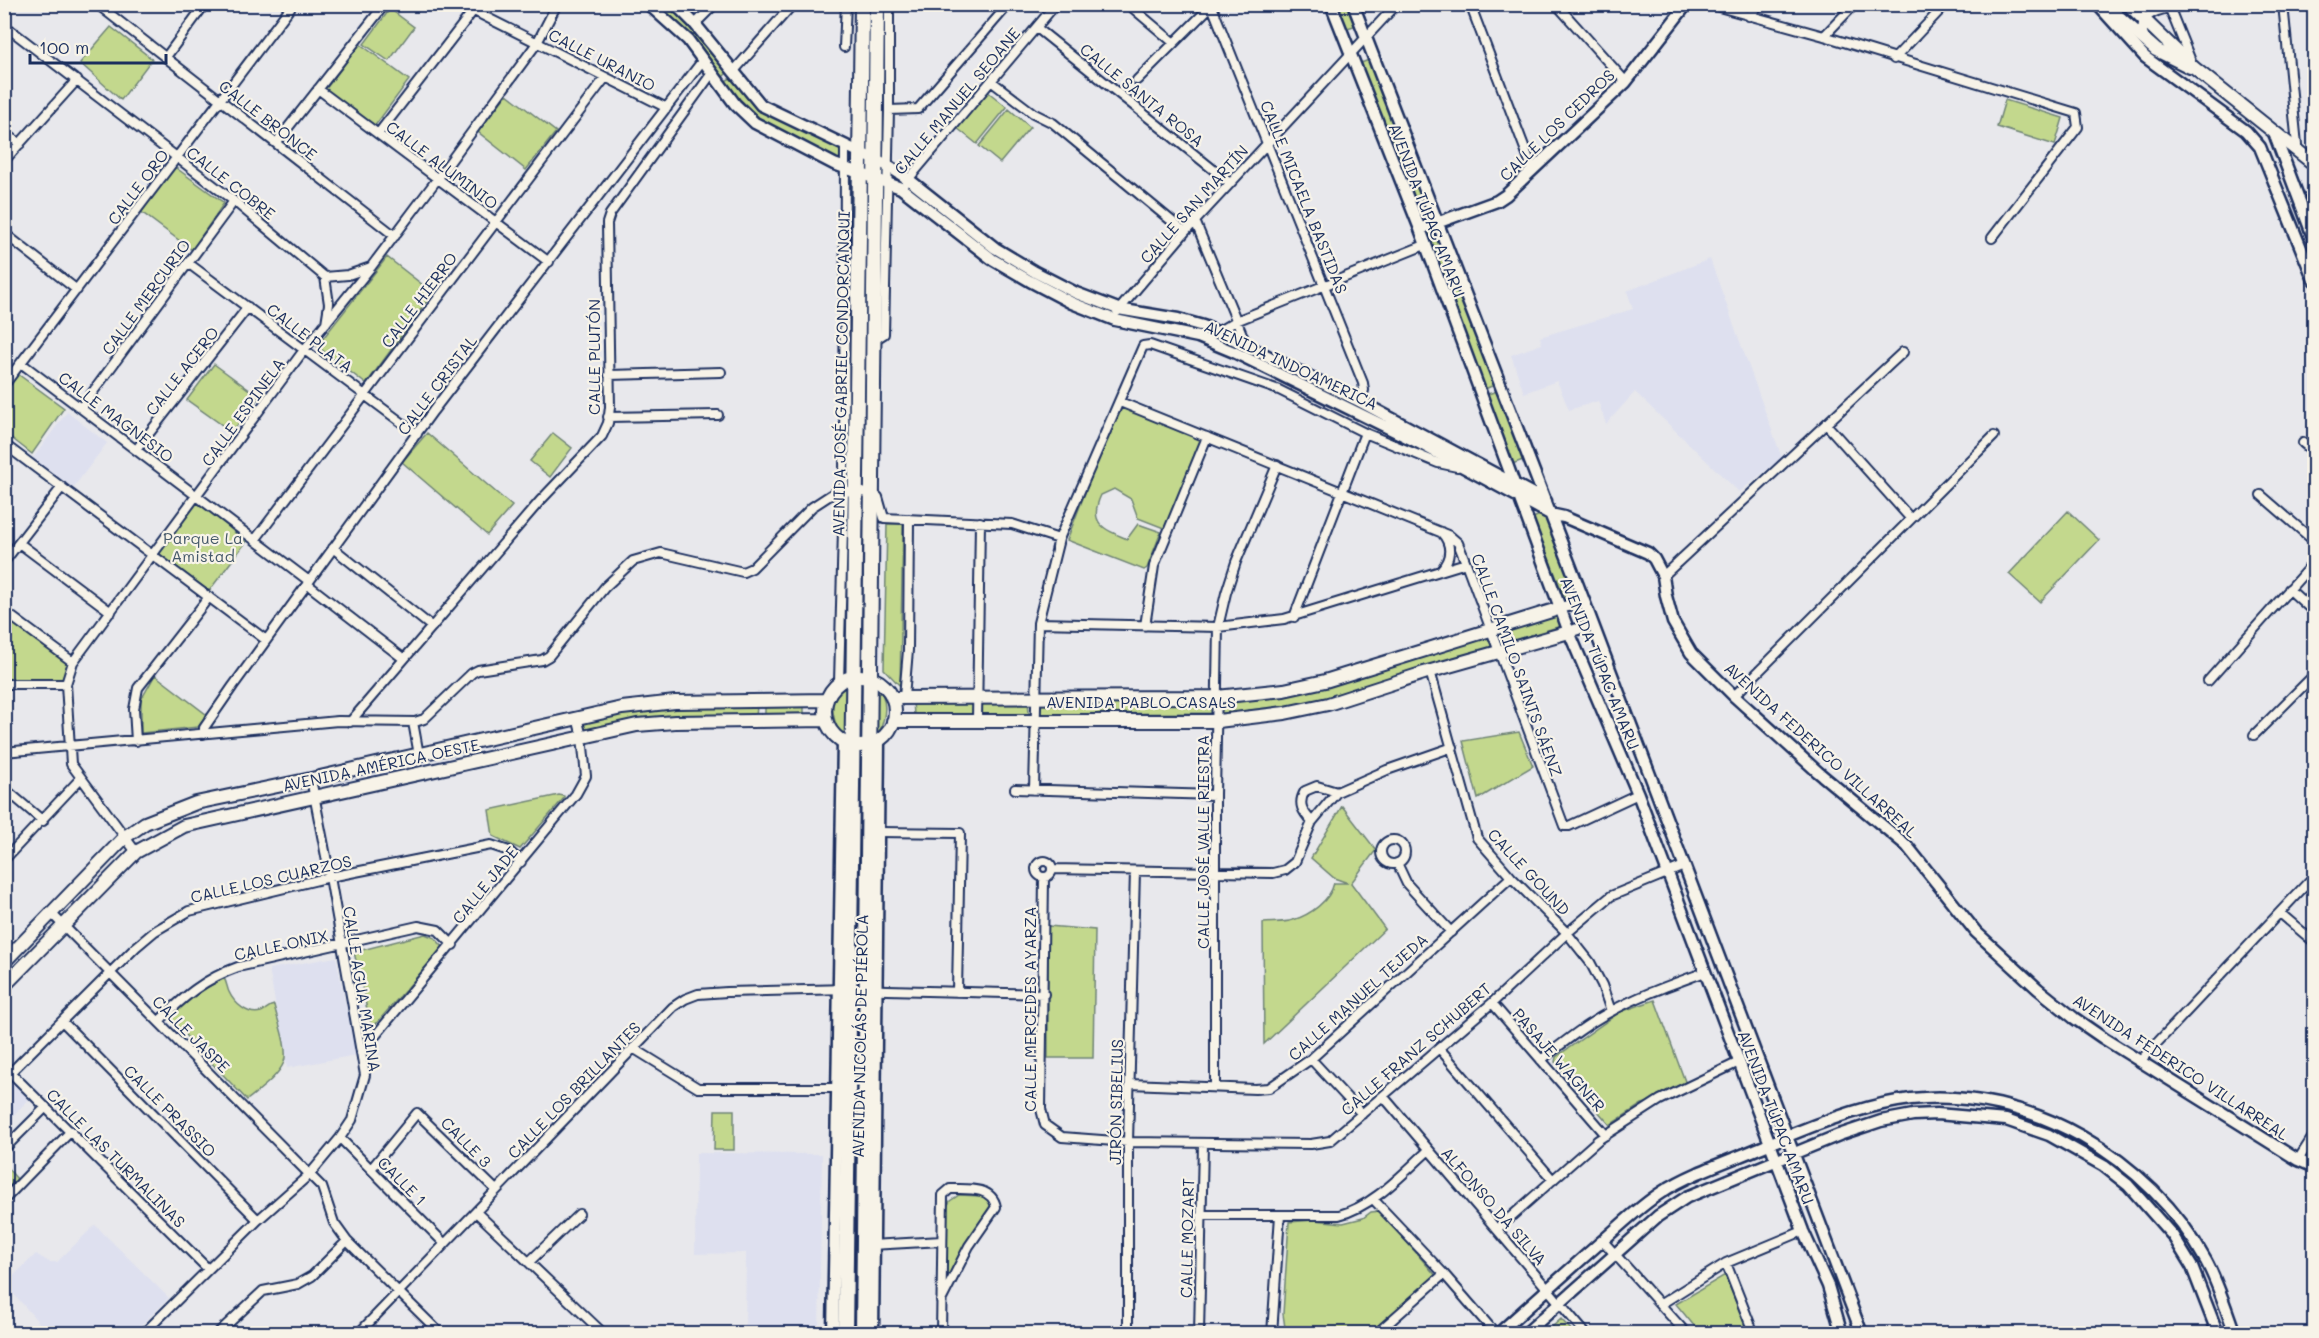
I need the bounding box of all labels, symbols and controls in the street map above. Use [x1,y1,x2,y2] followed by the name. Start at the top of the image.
[889,23,1024,178] street label: CALLE MANUEL SEOANE
[545,24,659,95] street label: CALLE URANIO
[30,27,166,65] scale bar
[39,35,89,59] text: 100 m
[1076,38,1209,151] street label: CALLE SANTA ROSA
[1495,64,1619,185] street label: CALLE LOS CEDROS
[215,75,322,164] street label: CALLE BRONCE
[1256,97,1353,297] street label: CALLE MICAELA BASTIDAS
[382,116,503,214] street label: CALLE ALUMINIO
[1385,120,1470,300] street label: AVENIDA TÚPAC AMARU
[1135,140,1252,267] street label: CALLE SAN MARTÍN
[183,141,280,224] street label: CALLE COBRE
[102,145,173,229] street label: CALLE ORO
[827,211,854,537] street label: AVENIDA JOSÉ GABRIEL CONDORCANQUI
[97,235,195,359] street label: CALLE MERCURIO
[376,248,461,352] street label: CALLE HIERRO
[263,298,358,377] street label: CALLE PLATA
[583,299,604,415] street label: CALLE PLUTÓN
[1201,315,1381,414] street label: AVENIDA INDOAMERICA
[140,322,223,419] street label: CALLE ACERO
[392,330,481,439] street label: CALLE CRISTAL
[196,353,289,470] street label: CALLE ESPINELA
[54,366,178,467] street label: CALLE MAGNESIO
[163,527,243,566] park label: Parque La Amistad
[1467,550,1568,779] street label: CALLE CAMILO SAINTS SÁENZ
[1556,573,1645,752] street label: AVENIDA TÚPAC AMARU
[1720,657,1923,843] street label: AVENIDA FEDERICO VILLARREAL
[1046,691,1236,712] street label: AVENIDA PABLO CASALS
[280,733,481,796] street label: AVENIDA AMÉRICA OESTE
[1192,735,1213,949] street label: CALLE JOSÉ VALLE RIESTRA
[1484,824,1575,920] street label: CALLE GOUND
[447,842,522,928] street label: CALLE JADE
[188,850,353,907] street label: CALLE LOS CUARZOS
[339,905,386,1073] street label: CALLE AGUA MARINA
[1019,906,1040,1112] street label: CALLE MERCEDES AYARZA
[847,914,872,1158] street label: AVENIDA NICOLÁS DE PIÉROLA
[232,924,330,965] street label: CALLE ONIX
[1283,928,1432,1065] street label: CALLE MANUEL TEJEDA
[1336,978,1495,1120] street label: CALLE FRANZ SCHUBERT
[2069,989,2294,1145] street label: AVENIDA FEDERICO VILLARREAL
[148,990,235,1077] street label: CALLE JASPE
[1509,1003,1610,1116] street label: PASAJE WAGNER
[503,1017,645,1163] street label: CALLE LOS BRILLANTES
[1734,1027,1819,1207] street label: AVENIDA TÚPAC AMARU
[1104,1039,1127,1165] street label: JIRÓN SIBELIUS
[120,1060,221,1161] street label: CALLE PRASSIO
[42,1084,190,1232] street label: CALLE LAS TURMALINAS
[437,1112,496,1171] street label: CALLE 3
[1437,1142,1552,1269] street label: ALFONSO DA SILVA
[373,1152,431,1210] street label: CALLE 1
[1175,1178,1198,1298] street label: CALLE MOZART

